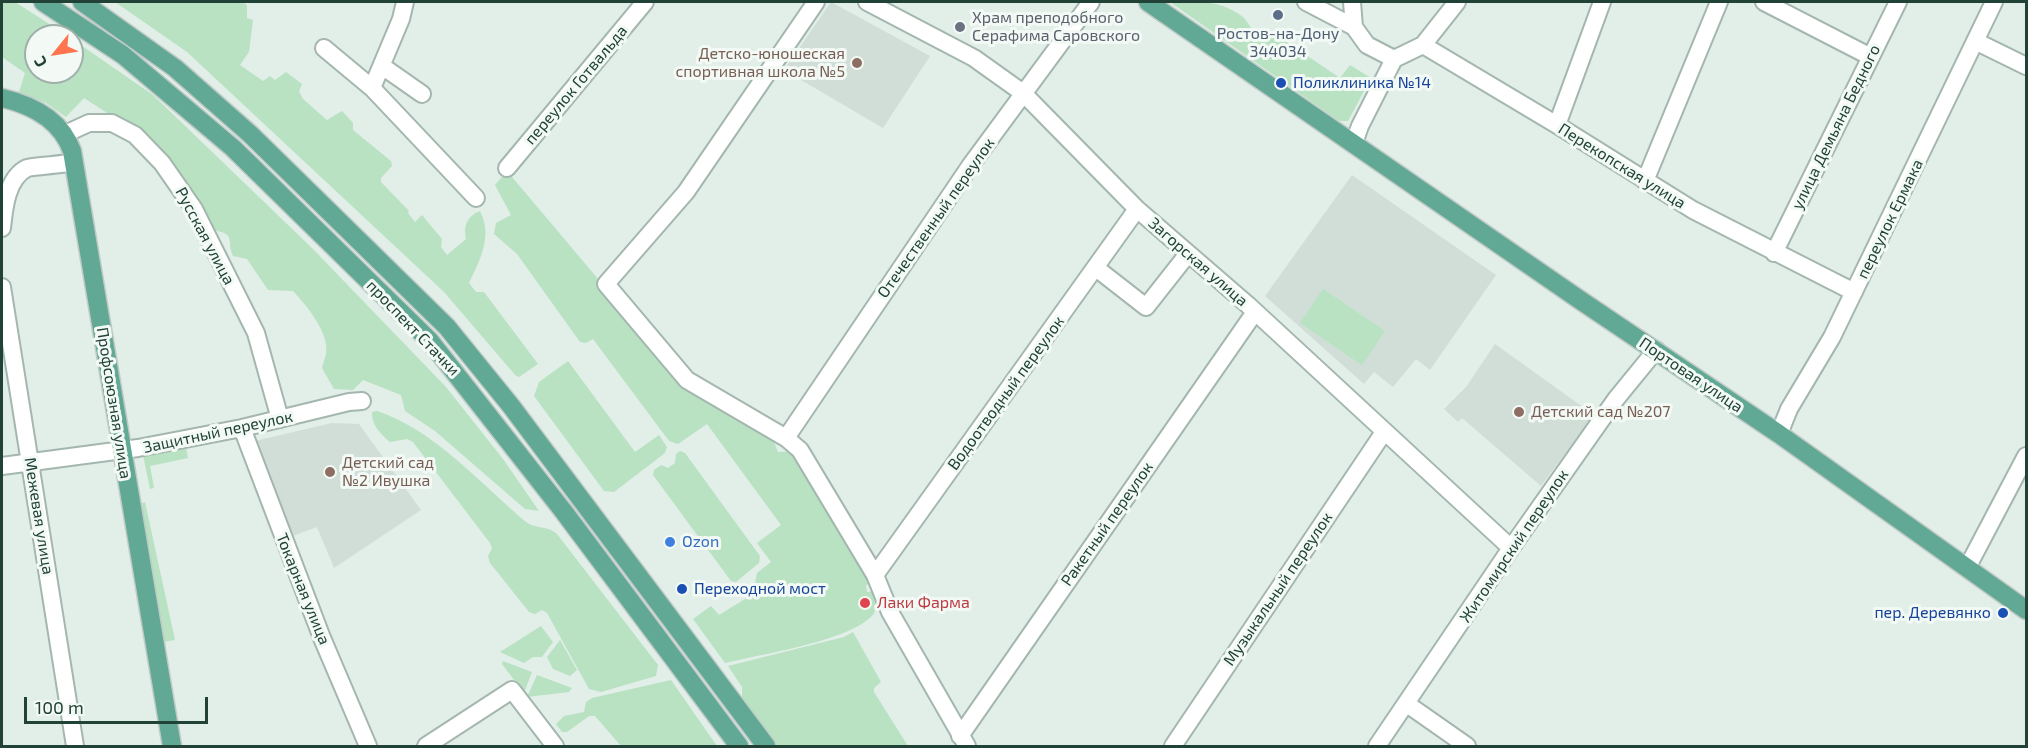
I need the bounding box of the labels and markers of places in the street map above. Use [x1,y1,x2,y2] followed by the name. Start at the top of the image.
[972,8,1140,46] place label: Храм преподобного Серафима Саровского
[1271,8,1285,22] marker: Ростов-на-Дону 344034
[953,20,967,34] marker: Храм преподобного Серафима Саровского
[1217,24,1339,62] place label: Ростов-на-Дону 344034
[675,44,845,82] place label: Детско-юношеская спортивная школа №5
[850,56,864,70] marker: Детско-юношеская спортивная школа №5
[1293,73,1431,93] place label: Поликлиника №14
[1274,76,1288,90] marker: Поликлиника №14
[1531,402,1671,422] place label: Детский сад №207
[1512,405,1526,419] marker: Детский сад №207
[342,453,434,491] place label: Детский сад №2 Ивушка
[323,465,337,479] marker: Детский сад №2 Ивушка
[682,532,719,552] place label: Ozon
[663,535,677,549] marker: Ozon
[694,579,826,599] place label: Переходной мост
[675,582,689,596] marker: Переходной мост
[877,593,970,613] place label: Лаки Фарма
[858,596,872,610] marker: Лаки Фарма
[1874,603,1991,623] place label: пер. Деревянко
[1996,606,2010,620] marker: пер. Деревянко

